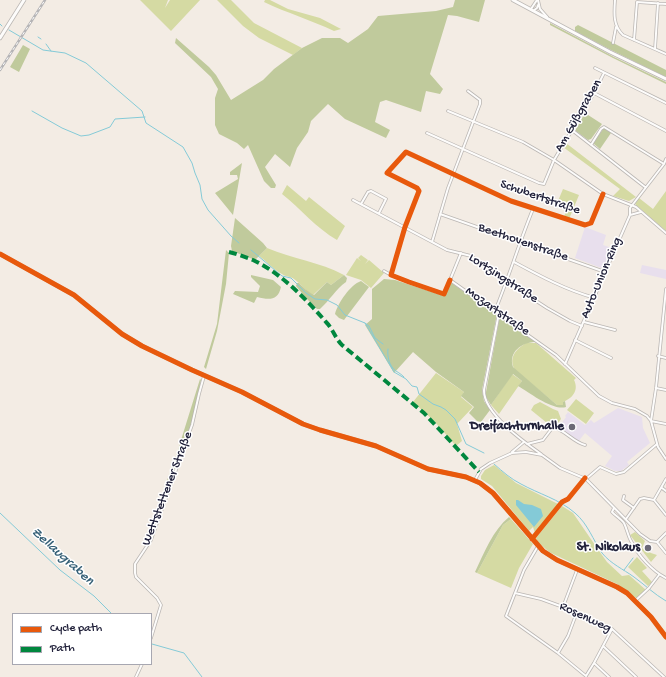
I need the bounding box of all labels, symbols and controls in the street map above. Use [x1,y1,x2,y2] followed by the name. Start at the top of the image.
[552,77,606,155] street label: Am Güßgraben
[498,177,582,219] street label: Schubertstraße
[476,220,570,266] street label: Beethovenstraße
[578,235,626,321] street label: Auto-Union-Ring
[465,251,541,307] street label: Lortzingstraße
[462,284,532,340] street label: Mozartstraße
[470,419,564,435] place label: Dreifachturnhalle
[567,422,577,432] marker: Dreifachturnhalle
[139,430,197,548] street label: Wettstettener Straße
[27,524,97,590] water label: Zellaugraben
[577,540,640,556] place label: St. Nikolaus
[643,543,653,553] marker: St. Nikolaus
[557,599,613,637] street label: Rosenweg
[12,613,152,665] legend
[50,622,102,636] text: Cycle path
[50,642,75,656] text: Path

